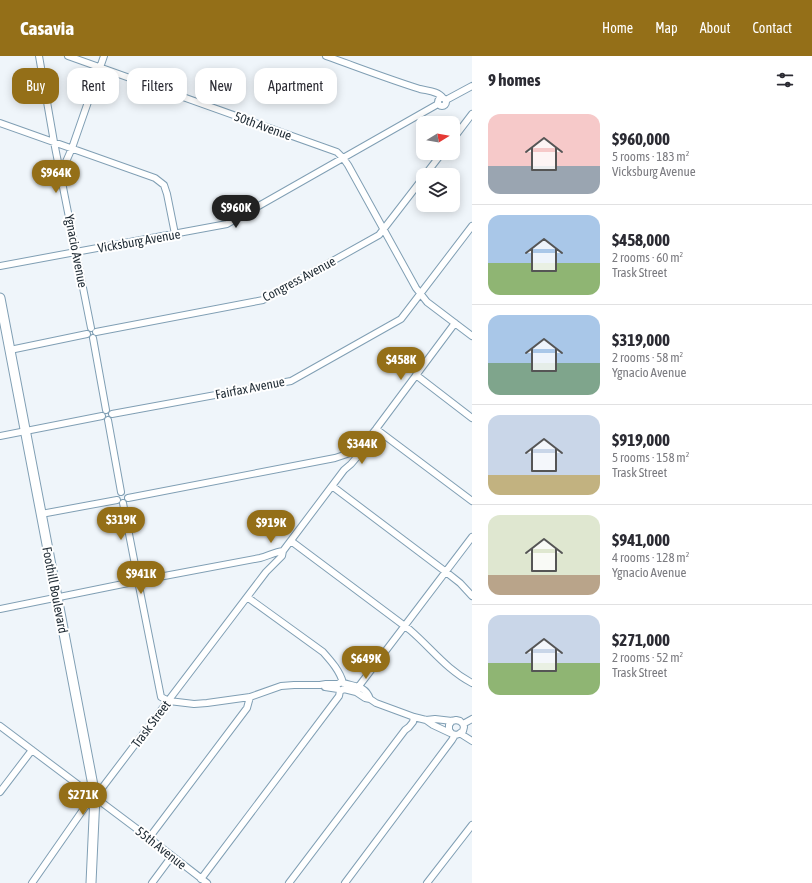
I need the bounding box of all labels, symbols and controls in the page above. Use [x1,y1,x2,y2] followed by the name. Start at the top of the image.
[20,17,74,39] text: Casavia
[602,20,633,36] text: Home
[655,20,678,36] text: Map
[700,20,731,36] text: About
[753,20,792,36] text: Contact
[12,68,59,104] chip: Buy
[67,68,119,104] chip: Rent
[127,68,187,104] chip: Filters
[195,68,246,104] chip: New
[254,68,337,104] chip: Apartment
[774,69,796,91] icon: filters
[488,70,541,90] text: 9 homes
[232,109,294,143] street label: 50th Avenue
[416,116,460,160] north arrow
[416,116,460,212] map controls
[612,129,670,149] text: $960,000
[520,130,568,178] icon: home
[612,149,689,164] text: 5 rooms · 183 m²
[28,160,84,194] pin: $964K
[612,164,696,179] text: Vicksburg Avenue
[41,165,71,180] text: $964K
[416,168,460,212] button: layers
[208,195,264,229] pin: $960K
[221,200,251,215] text: $960K
[62,213,90,289] street label: Ygnacio Avenue
[96,226,182,256] street label: Vicksburg Avenue
[612,230,670,250] text: $458,000
[520,231,568,279] icon: home
[612,250,683,265] text: 2 rooms · 60 m²
[260,253,338,305] street label: Congress Avenue
[612,265,667,280] text: Trask Street
[612,330,670,350] text: $319,000
[520,331,568,379] icon: home
[373,347,429,381] pin: $458K
[612,350,683,365] text: 2 rooms · 58 m²
[386,352,416,367] text: $458K
[612,365,687,380] text: Ygnacio Avenue
[214,374,286,402] street label: Fairfax Avenue
[612,430,670,450] text: $919,000
[334,431,390,465] pin: $344K
[520,431,568,479] icon: home
[347,436,377,451] text: $344K
[612,450,689,465] text: 5 rooms · 158 m²
[612,465,667,480] text: Trask Street
[93,507,149,541] pin: $319K
[243,510,299,544] pin: $919K
[106,512,136,527] text: $319K
[256,515,286,530] text: $919K
[612,530,670,550] text: $941,000
[520,531,568,579] icon: home
[39,545,71,635] street label: Foothill Boulevard
[612,550,689,565] text: 4 rooms · 128 m²
[113,561,169,595] pin: $941K
[612,565,687,580] text: Ygnacio Avenue
[126,566,156,581] text: $941K
[612,630,670,650] text: $271,000
[520,631,568,679] icon: home
[338,646,394,680] pin: $649K
[612,650,683,665] text: 2 rooms · 52 m²
[351,651,381,666] text: $649K
[612,665,667,680] text: Trask Street
[128,697,174,751] street label: Trask Street
[55,782,111,816] pin: $271K
[68,787,98,802] text: $271K
[133,824,189,872] street label: 55th Avenue

